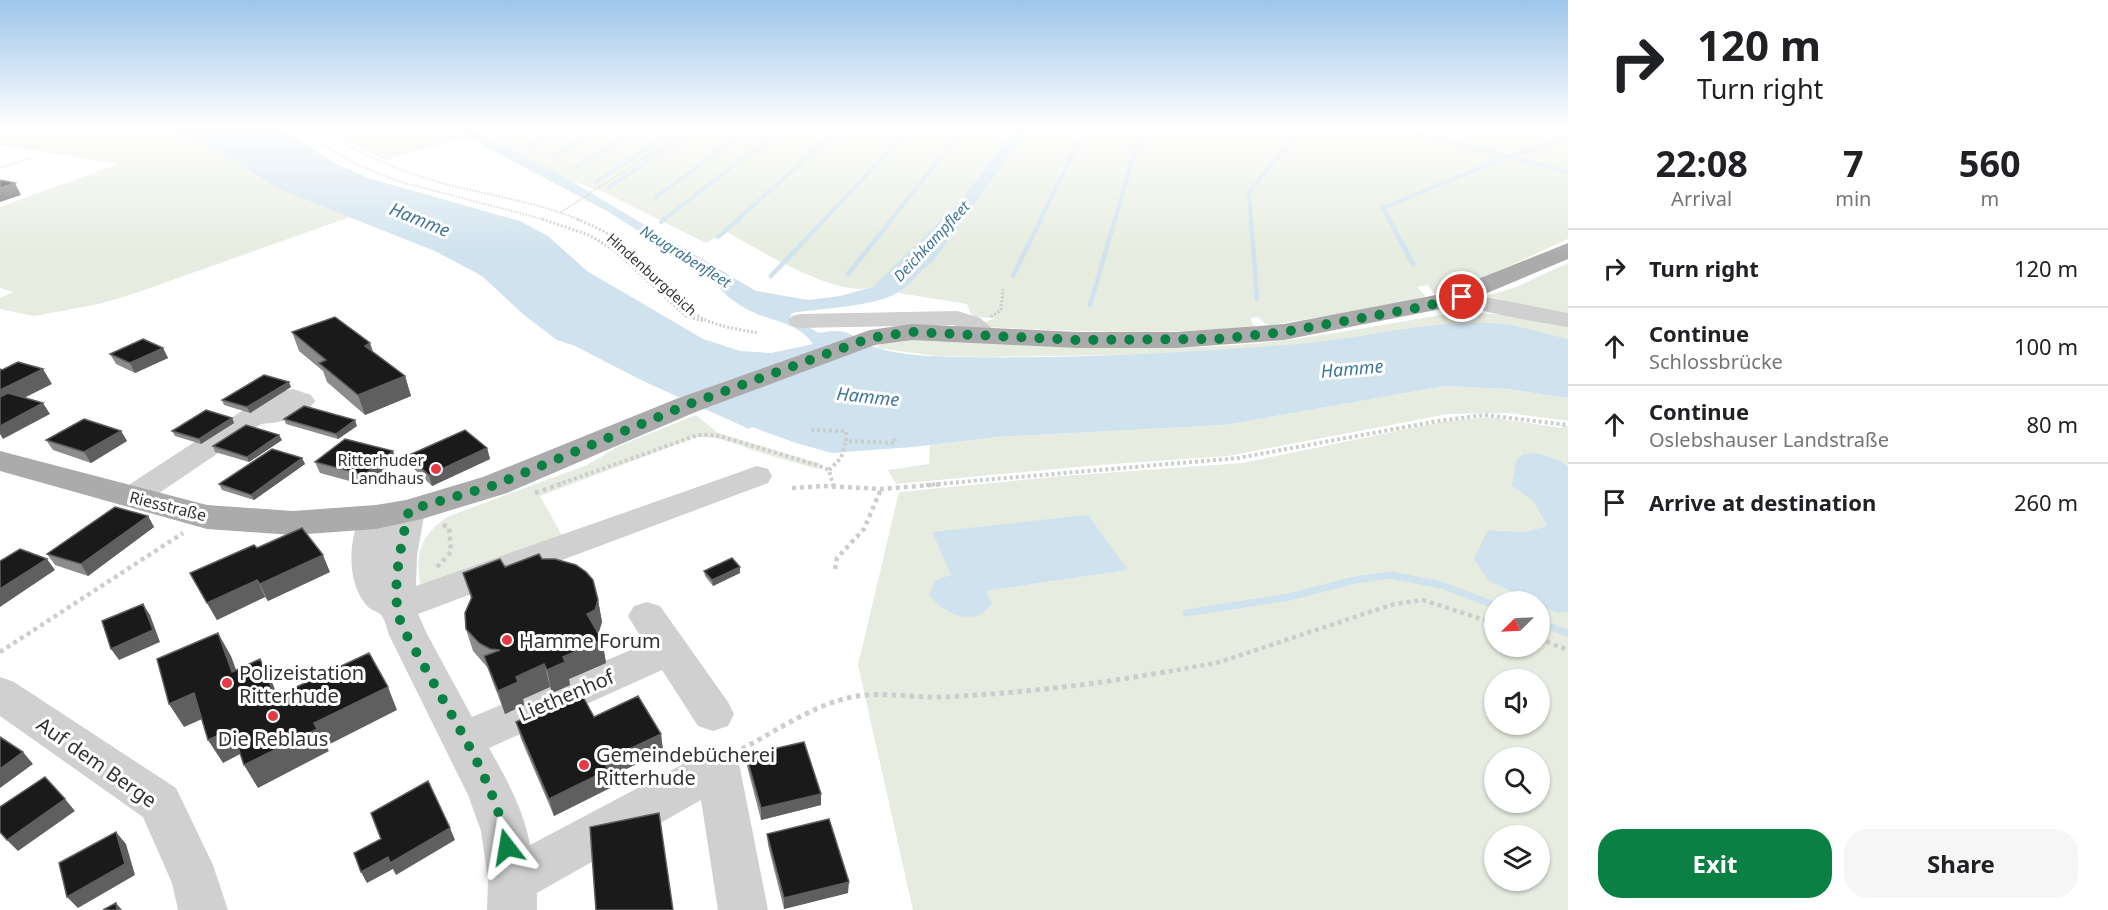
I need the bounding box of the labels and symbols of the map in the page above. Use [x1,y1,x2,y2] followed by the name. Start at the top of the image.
[386,196,454,242] water label: Hamme
[888,196,974,286] water label: Deichkampfleet
[637,220,736,292] water label: Neugrabenfleet
[603,229,701,319] street label: Hindenburgdeich
[1436,271,1487,322] pin
[1320,353,1384,383] water label: Hamme
[835,381,901,411] water label: Hamme
[337,449,424,489] place label: Ritterhuder Landhaus
[429,462,443,476] marker: Ritterhuder Landhaus
[127,486,209,526] street label: Riesstraße
[1484,591,1550,657] north arrow
[519,627,661,654] place label: Hamme Forum
[500,633,514,647] marker: Hamme Forum
[239,659,364,709] place label: Polizeistation Ritterhude
[514,662,619,727] street label: Liethenhof
[220,676,234,690] marker: Polizeistation Ritterhude
[266,709,280,723] marker: Die Reblaus
[32,711,162,813] street label: Auf dem Berge
[218,725,328,752] place label: Die Reblaus
[596,741,775,791] place label: Gemeindebücherei Ritterhude
[577,758,591,772] marker: Gemeindebücherei Ritterhude
[475,815,539,879] position arrow

